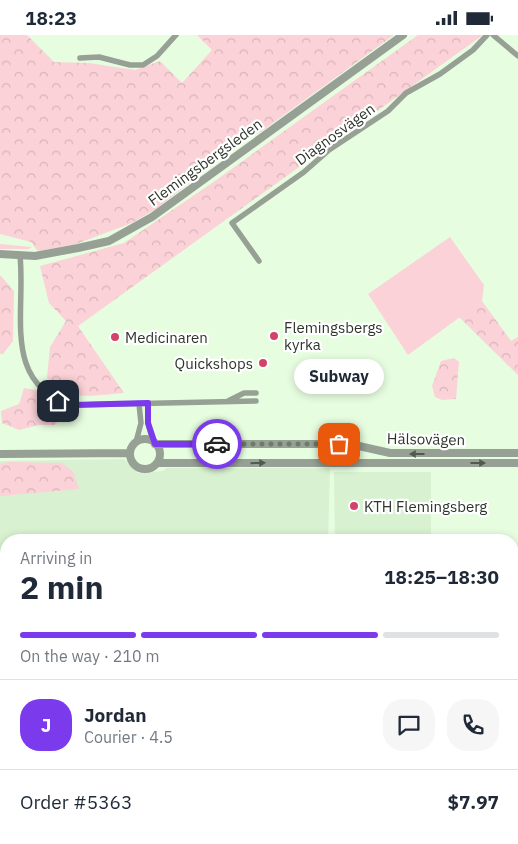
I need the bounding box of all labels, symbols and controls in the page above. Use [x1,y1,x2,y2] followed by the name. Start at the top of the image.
[25,6,77,30] text: 18:23
[292,99,378,169] street label: Diagnosvägen
[144,114,266,210] street label: Flemingsbergsleden
[284,318,383,354] place label: Flemingsbergs kyrka
[125,328,208,347] place label: Medicinaren
[268,330,280,342] marker: Flemingsbergs kyrka
[109,331,121,343] marker: Medicinaren
[175,354,253,373] place label: Quickshops
[257,357,269,369] marker: Quickshops
[294,359,384,394] callout: Subway
[309,366,369,386] text: Subway
[37,380,79,422] pin
[44,387,72,415] icon: home
[192,419,242,469] courier
[318,423,360,465] pin
[387,429,465,449] street label: Hälsovägen
[203,430,231,458] icon: car
[325,430,353,458] icon: bag
[409,449,425,457] one-way arrow
[250,459,266,467] one-way arrow
[470,459,486,467] one-way arrow
[364,497,487,516] place label: KTH Flemingsberg
[348,500,360,512] marker: KTH Flemingsberg
[20,548,92,568] text: Arriving in
[384,565,499,589] text: 18:25–18:30
[20,566,104,608] text: 2 min
[20,646,159,666] text: On the way · 210 m
[383,699,435,751] button: chat
[447,699,499,751] button: phone
[84,703,147,727] text: Jordan
[41,713,51,737] text: J
[84,727,173,747] text: Courier · 4.5
[20,790,132,814] text: Order #5363
[447,790,499,814] text: $7.97

